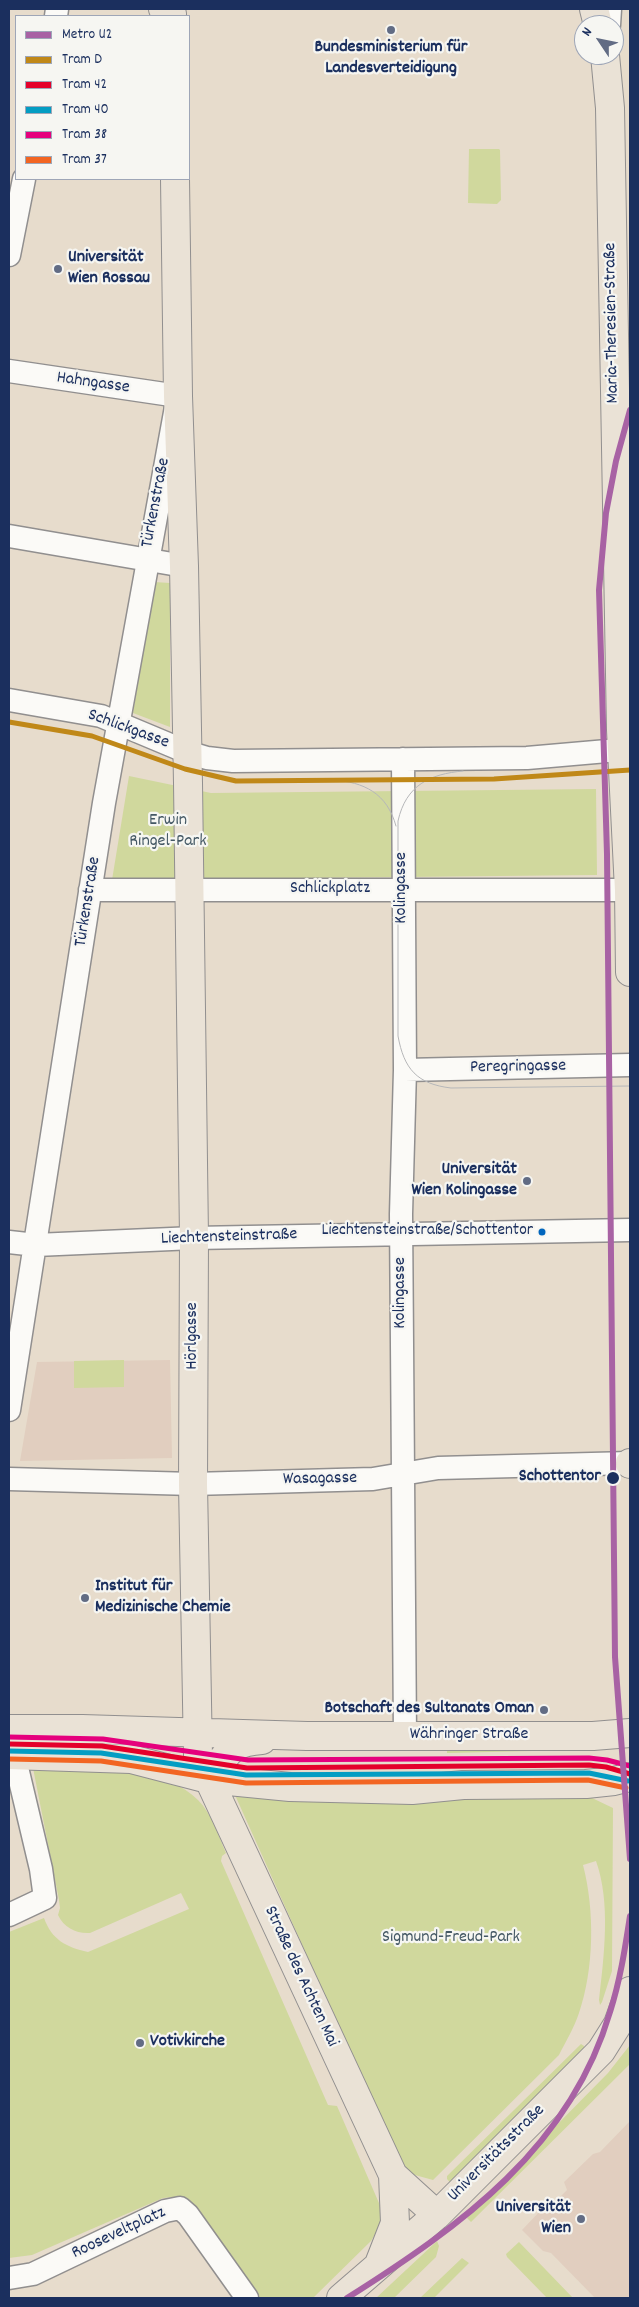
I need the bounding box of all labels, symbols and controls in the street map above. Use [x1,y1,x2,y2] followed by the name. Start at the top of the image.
[15,15,190,180] legend
[574,15,624,65] north arrow
[62,24,112,46] text: Metro U2
[385,24,397,36] marker: Bundesministerium für Landesverteidigung
[577,24,598,41] text: N
[315,38,467,80] place label: Bundesministerium für Landesverteidigung
[62,49,102,71] text: Tram D
[62,74,107,96] text: Tram 42
[62,99,109,121] text: Tram 40
[62,124,107,146] text: Tram 38
[62,149,107,171] text: Tram 37
[601,242,625,404] street label: Maria-Theresien-Straße
[68,248,150,290] place label: Universität Wien Rossau
[52,263,64,275] marker: Universität Wien Rossau
[55,368,131,400] street label: Hahngasse
[138,456,176,550] street label: Türkenstraße
[84,705,172,755] street label: Schlickgasse
[129,811,207,854] park label: Erwin Ringel-Park
[392,852,414,924] street label: Kolingasse
[71,855,107,949] street label: Türkenstraße
[290,879,370,901] street label: Schlickplatz
[470,1056,566,1080] street label: Peregringasse
[411,1160,517,1202] place label: Universität Wien Kolingasse
[521,1175,533,1187] marker: Universität Wien Kolingasse
[322,1222,533,1242] place label: Liechtensteinstraße/Schottentor
[160,1225,298,1251] street label: Liechtensteinstraße
[537,1227,547,1237] marker: Liechtensteinstraße/Schottentor
[391,1257,413,1329] street label: Kolingasse
[183,1302,205,1370] street label: Hörlgasse
[519,1467,601,1489] place label: Schottentor
[283,1469,357,1491] street label: Wasagasse
[605,1470,621,1486] marker: Schottentor
[95,1577,231,1620] place label: Institut für Medizinische Chemie
[79,1592,91,1604] marker: Institut für Medizinische Chemie
[325,1699,534,1721] place label: Botschaft des Sultanats Oman
[538,1704,550,1716] marker: Botschaft des Sultanats Oman
[410,1725,528,1747] street label: Währinger Straße
[258,1903,342,2051] street label: Straße des Achten Mai
[382,1928,520,1950] park label: Sigmund-Freud-Park
[150,2032,225,2054] place label: Votivkirche
[134,2037,146,2049] marker: Votivkirche
[444,2101,550,2207] street label: Universitätsstraße
[495,2198,571,2240] place label: Universität Wien
[69,2203,169,2265] street label: Rooseveltplatz
[575,2213,587,2225] marker: Universität Wien

